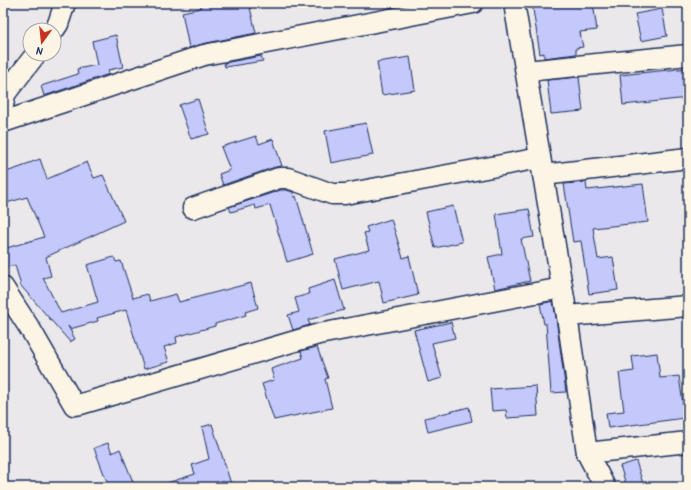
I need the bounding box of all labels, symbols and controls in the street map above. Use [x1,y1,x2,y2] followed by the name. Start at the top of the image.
[22,22,62,62] north arrow
[35,44,44,59] text: N

